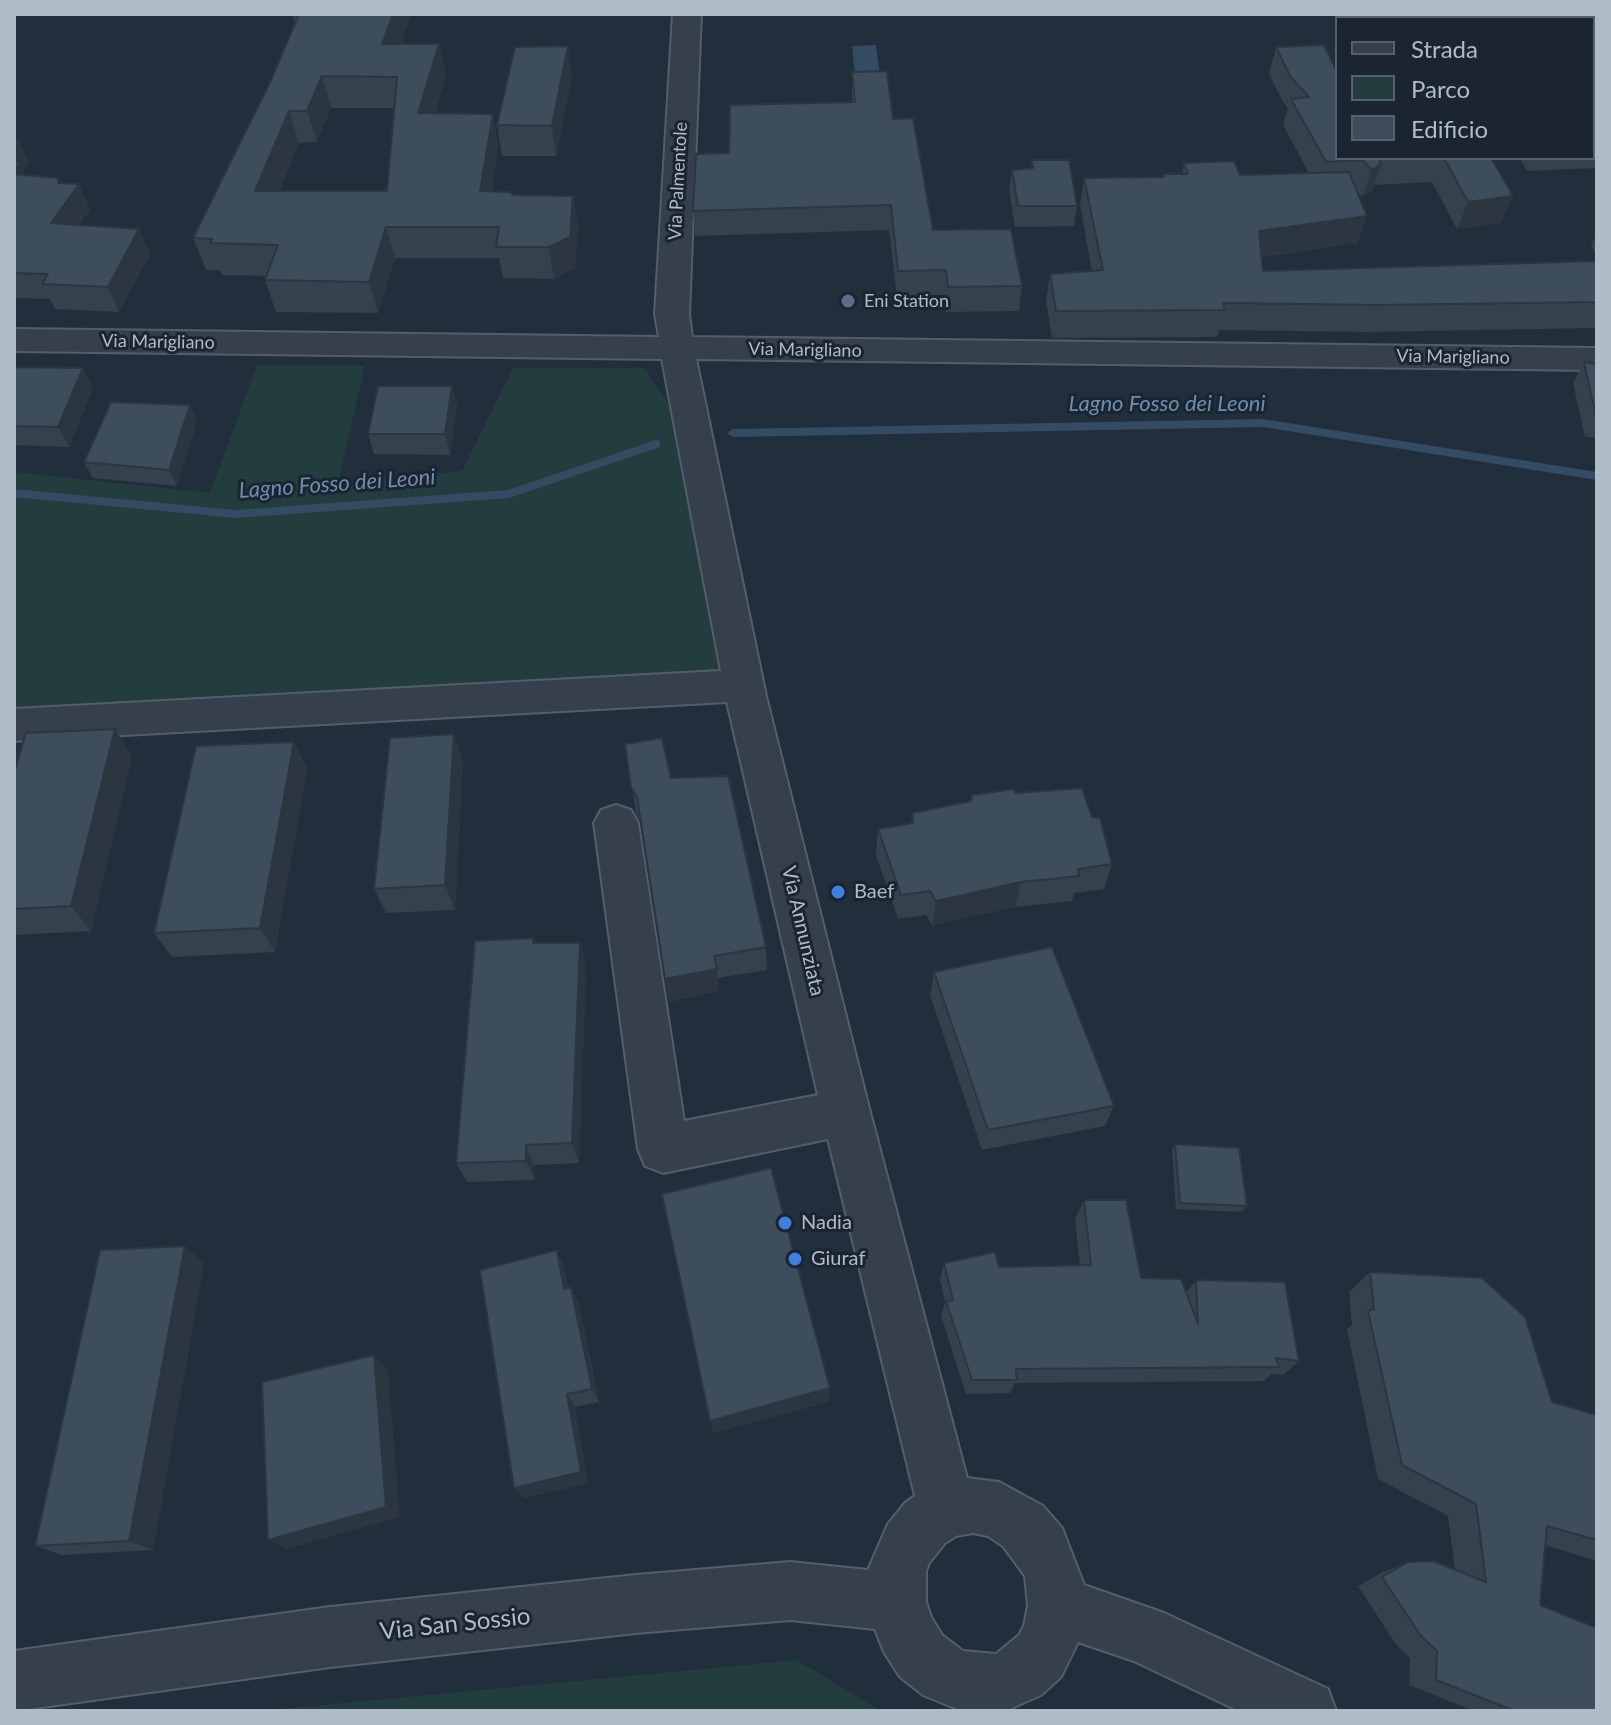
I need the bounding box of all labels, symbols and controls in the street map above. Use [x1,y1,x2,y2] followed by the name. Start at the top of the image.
[1335,16,1595,160] legend
[1411,34,1478,63] text: Strada
[1411,74,1470,103] text: Parco
[1411,114,1488,143] text: Edificio
[664,121,692,241] street label: Via Palmentole
[864,290,949,312] place label: Eni Station
[839,292,857,310] marker: Eni Station
[101,330,215,354] street label: Via Marigliano
[748,338,862,362] street label: Via Marigliano
[1396,345,1510,369] street label: Via Marigliano
[1068,391,1266,417] water label: Lagno Fosso dei Leoni
[238,464,436,504] water label: Lagno Fosso dei Leoni
[776,864,830,998] street label: Via Annunziata
[854,880,894,904] place label: Baef
[829,883,847,901] marker: Baef
[801,1211,852,1235] place label: Nadia
[776,1214,794,1232] marker: Nadia
[811,1247,865,1271] place label: Giuraf
[786,1250,804,1268] marker: Giuraf
[378,1602,532,1646] street label: Via San Sossio

